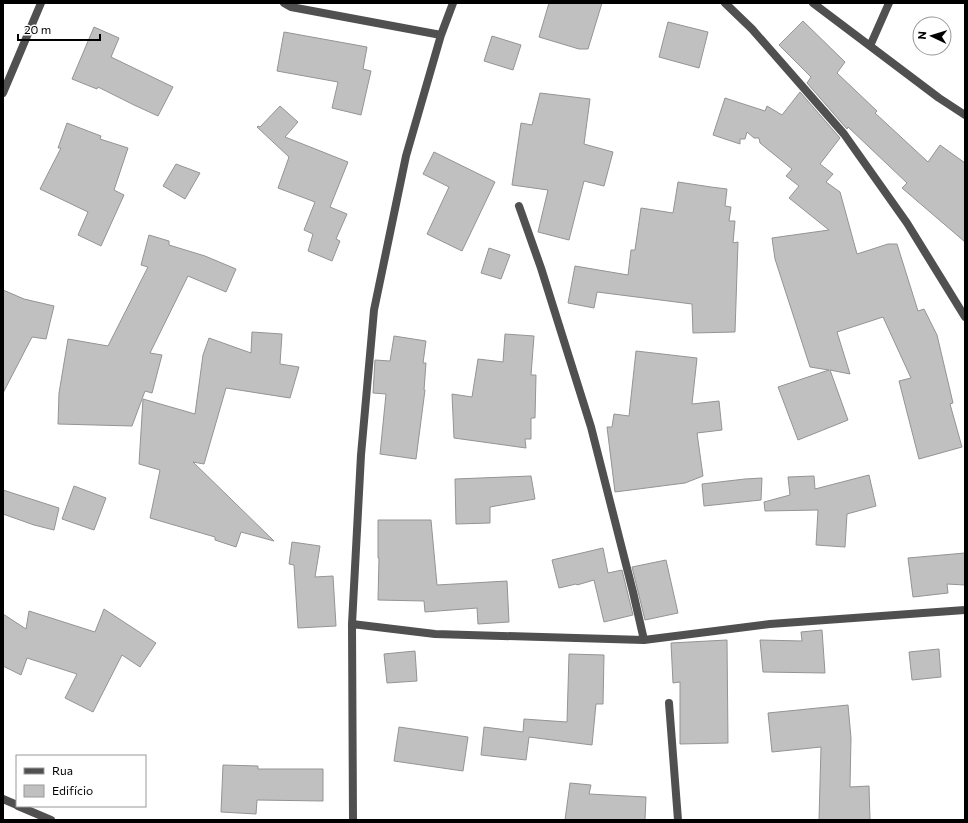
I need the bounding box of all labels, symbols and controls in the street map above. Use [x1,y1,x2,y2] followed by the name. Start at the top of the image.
[18,16,100,42] scale bar
[912,16,952,56] north arrow
[24,22,51,36] text: 20 m
[915,31,928,40] text: N
[16,755,146,807] legend
[52,763,73,777] text: Rua
[52,783,93,797] text: Edifício

